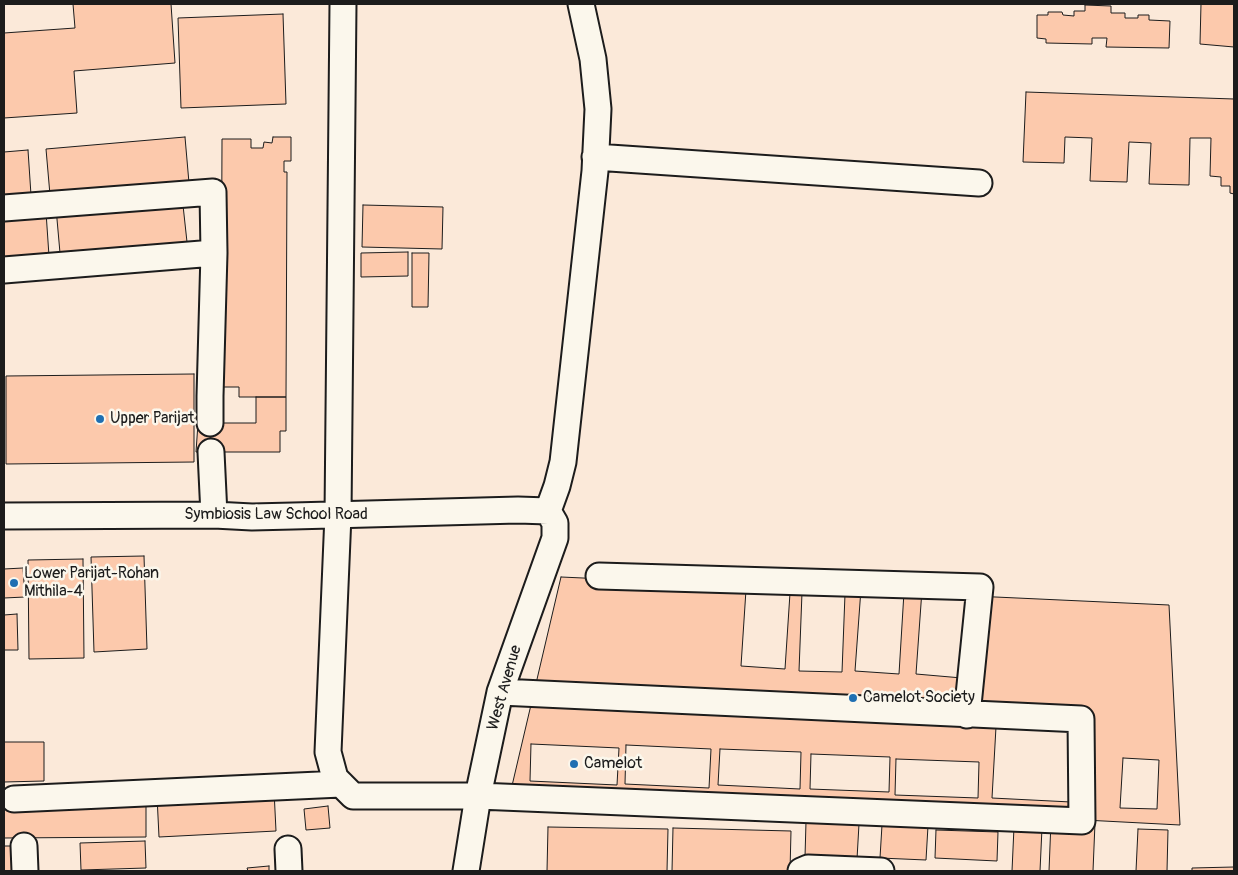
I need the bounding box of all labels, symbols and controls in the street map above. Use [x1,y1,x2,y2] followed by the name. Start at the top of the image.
[110,409,194,429] place label: Upper Parijat
[94,413,106,425] marker: Upper Parijat
[184,505,368,525] street label: Symbiosis Law School Road
[24,564,159,602] place label: Lower Parijat-Rohan Mithila-4
[8,577,20,589] marker: Lower Parijat-Rohan Mithila-4
[484,643,526,733] street label: West Avenue
[863,688,975,708] place label: Camelot Society
[847,692,859,704] marker: Camelot Society
[584,754,642,774] place label: Camelot
[568,758,580,770] marker: Camelot

